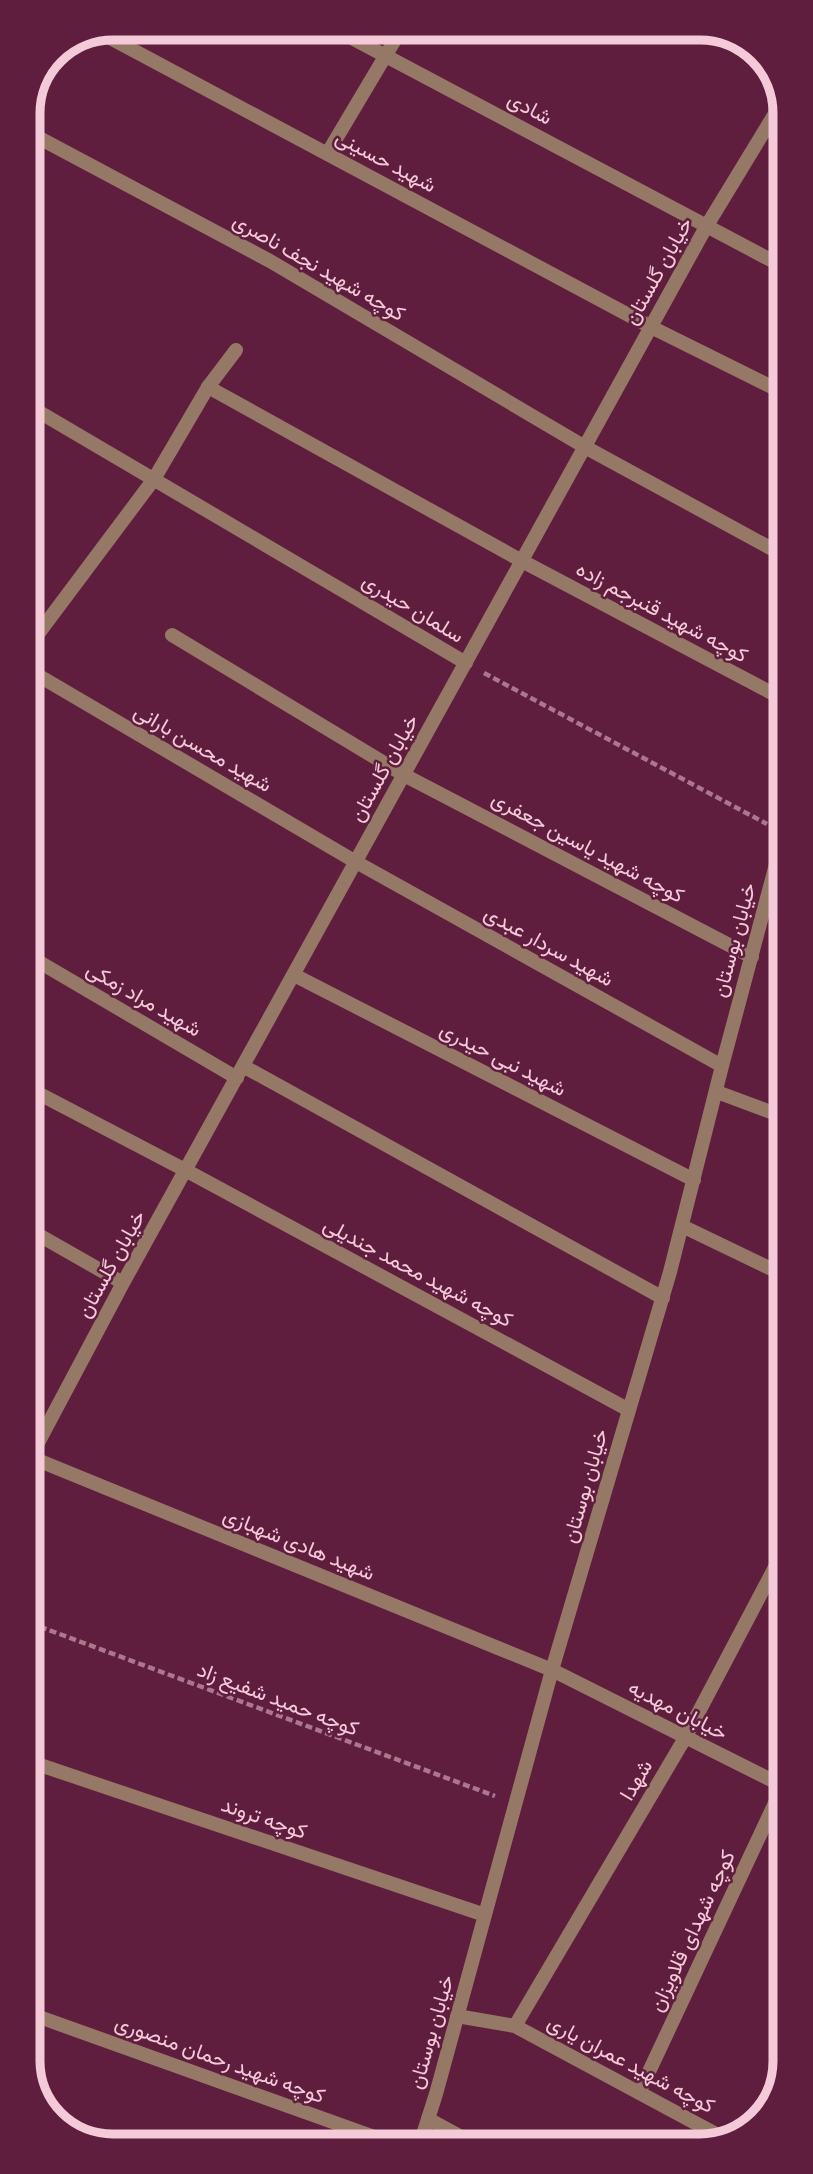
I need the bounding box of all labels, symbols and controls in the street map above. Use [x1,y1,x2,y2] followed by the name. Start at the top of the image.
[503,85,557,130] street label: شادی
[331,123,441,198] street label: شهید حسینی
[228,206,410,328] street label: کوچه شهید نجف ناصری
[617,212,698,329] street label: خیابان گلستان
[571,555,753,669] street label: کوچه شهید قنبرجم زاده
[357,567,469,649] street label: سلمان حیدری
[129,697,277,798] street label: شهید محسن بارانی
[343,709,424,826] street label: خیابان گلستان
[487,784,689,910] street label: کوچه شهید یاسین جعفری
[705,880,762,1000] street label: خیابان بوستان
[480,899,619,992] street label: شهید سردار عبدی
[82,955,207,1042] street label: شهید مراد زمکی
[435,1015,571,1102] street label: شهید نبی حیدری
[70,1205,151,1322] street label: خیابان گلستان
[318,1210,518,1334] street label: کوچه شهید محمد جندیلی
[555,1426,614,1546] street label: خیابان بوستان
[219,1501,379,1586] street label: شهید هادی شهبازی
[193,1655,363,1743] street label: کوچه حمید شفیع زاد
[624,1673,732,1746] street label: خیابان مهدیه
[613,1754,658,1805] street label: شهدا
[217,1790,311,1846] street label: کوچه تروند
[642,1846,742,2016] street label: کوچه شهدای قلاویزان
[401,1972,460,2092] street label: خیابان بوستان
[111,2008,329,2110] street label: کوچه شهید رحمان منصوری
[542,2008,720,2120] street label: کوچه شهید عمران یاری

